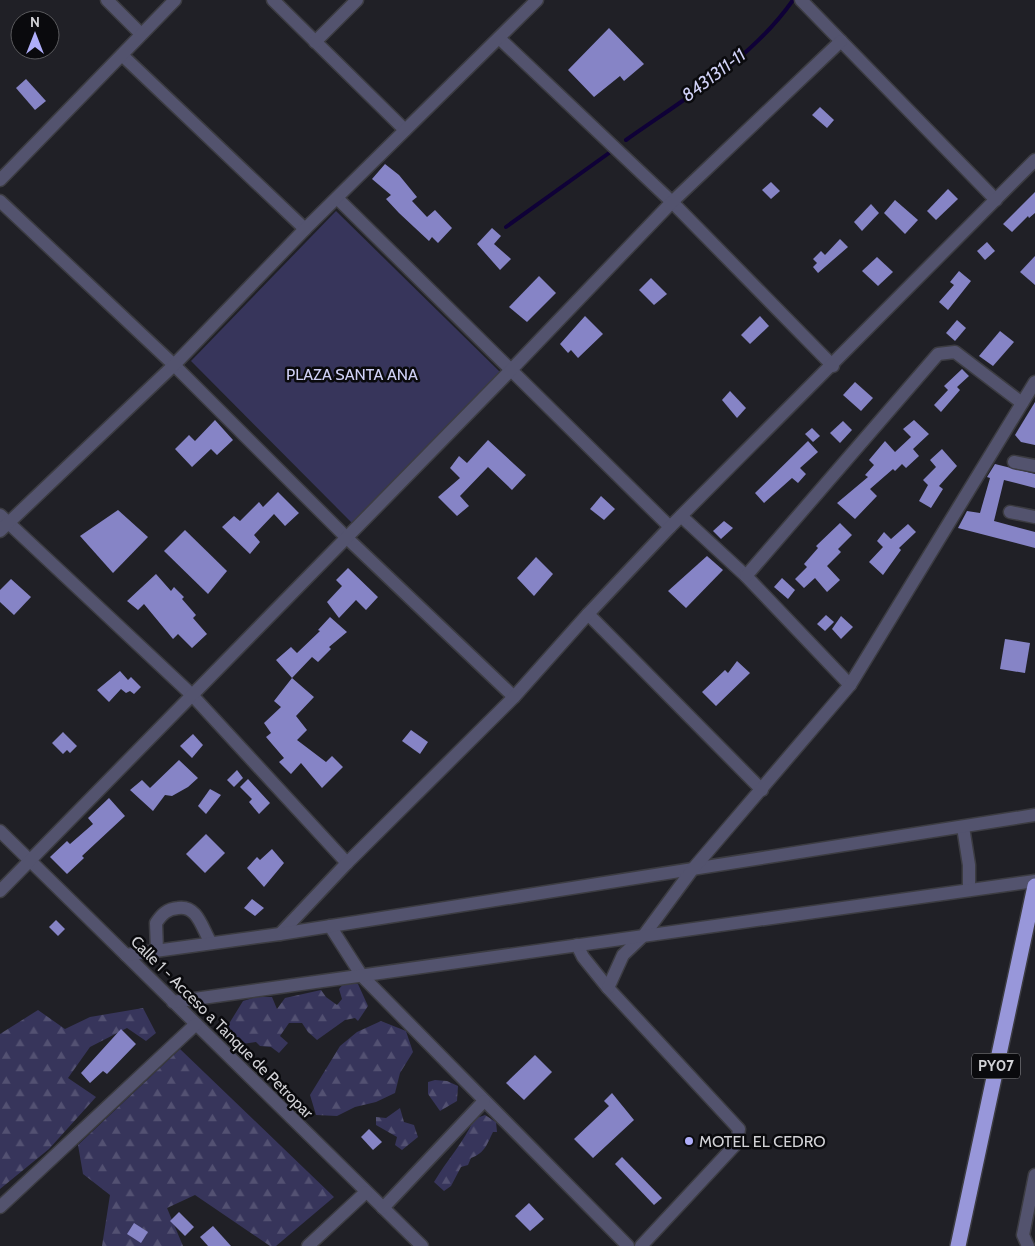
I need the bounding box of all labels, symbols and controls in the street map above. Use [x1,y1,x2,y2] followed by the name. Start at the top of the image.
[10,10,60,60] north arrow
[30,13,40,31] text: N
[678,44,751,106] water label: 8431311-11
[286,365,418,384] park label: PLAZA SANTA ANA
[127,932,318,1123] street label: Calle 1 - Acceso a Tanque de Petropar
[972,1054,1020,1078] road number: PY07
[699,1132,826,1151] place label: MOTEL EL CEDRO
[683,1135,695,1147] marker: MOTEL EL CEDRO

